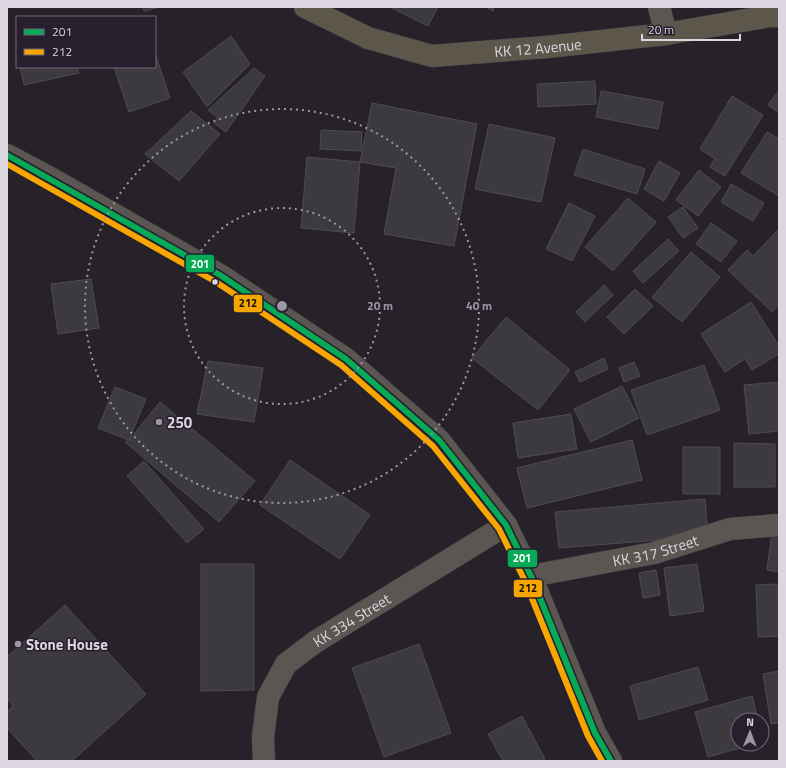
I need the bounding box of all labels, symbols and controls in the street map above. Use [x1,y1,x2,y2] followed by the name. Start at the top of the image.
[16,16,156,68] legend
[642,16,740,42] scale bar
[648,20,674,39] text: 20 m
[52,22,72,41] text: 201
[493,32,583,63] street label: KK 12 Avenue
[52,42,72,61] text: 212
[185,254,215,273] line badge: 201
[191,256,209,272] text: 201
[210,277,220,287] unlabelled marker
[233,294,263,313] line badge: 212
[239,295,257,311] text: 212
[367,296,393,315] text: 20 m
[466,296,492,315] text: 40 m
[275,299,289,313] centre of rings
[167,411,193,434] place label: 250
[154,417,164,427] marker: 250
[611,528,702,572] street label: KK 317 Street
[507,549,538,568] line badge: 201
[513,550,531,566] text: 201
[513,579,543,598] line badge: 212
[519,580,537,596] text: 212
[308,587,395,652] street label: KK 334 Street
[26,633,108,656] place label: Stone House
[13,639,23,649] marker: Stone House
[730,712,770,752] north arrow
[746,714,754,730] text: N

